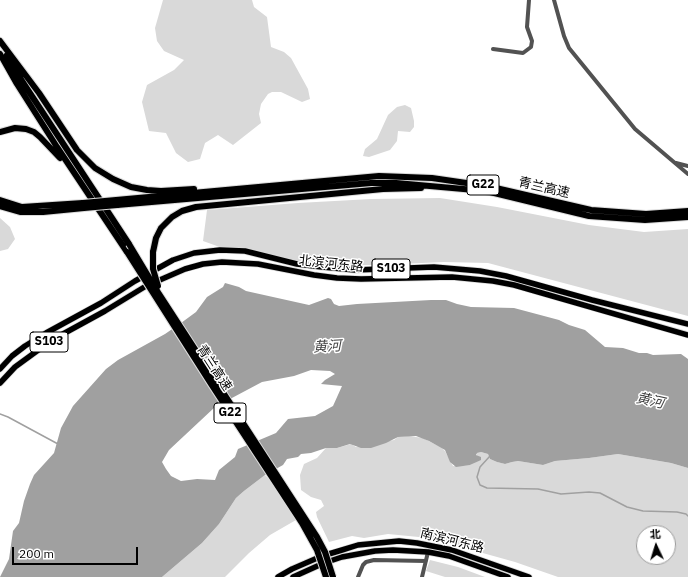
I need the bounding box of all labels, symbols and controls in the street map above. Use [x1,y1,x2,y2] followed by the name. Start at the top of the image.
[467,175,499,195] road number: G22
[517,175,571,201] street label: 青兰高速
[298,253,364,275] street label: 北滨河东路
[372,259,410,279] road number: S103
[30,332,68,352] road number: S103
[313,338,341,356] water label: 黄河
[193,342,235,394] street label: 青兰高速
[635,390,665,412] water label: 黄河
[214,403,246,423] road number: G22
[636,525,676,565] north arrow
[419,526,485,556] street label: 南滨河东路
[649,527,661,541] text: 北
[14,539,140,565] scale bar
[19,546,54,561] text: 200 m

